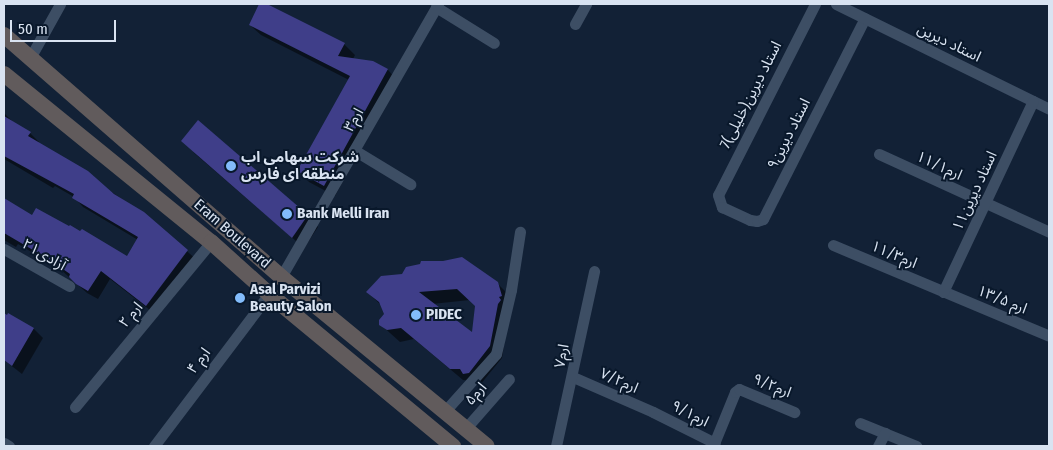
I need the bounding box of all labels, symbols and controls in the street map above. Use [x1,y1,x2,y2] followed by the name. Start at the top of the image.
[12,10,119,42] scale bar
[18,20,48,38] text: 50 m
[914,20,984,66] street label: استاد دیرین
[716,38,786,152] street label: 7استاد دیرین(خلیلی)
[763,96,815,172] street label: استاد دیرین۹
[340,105,368,135] street label: ارم۳
[241,148,359,183] place label: شرکت سهامی اب منطقه ای فارس
[913,148,965,184] street label: ۱۱/۱ارم
[949,148,1001,234] street label: استاد دیرین۱۱
[225,160,237,172] marker: شرکت سهامی اب منطقه ای فارس
[190,196,274,272] street label: Eram Boulevard
[297,205,389,223] place label: Bank Melli Iran
[281,208,293,220] marker: Bank Melli Iran
[19,235,69,275] street label: آزادی۲۱
[868,237,920,273] street label: ۱۱/۳ارم
[250,280,332,315] place label: Asal Parvizi Beauty Salon
[975,282,1029,318] street label: ۱۳/۵ ارم
[234,292,246,304] marker: Asal Parvizi Beauty Salon
[115,299,147,331] street label: ارم ۲
[426,306,462,324] place label: PIDEC
[410,309,422,321] marker: PIDEC
[551,342,573,370] street label: ارم۷
[183,344,215,378] street label: ارم ۴
[597,365,641,397] street label: ۷/۲ارم
[750,370,794,402] street label: ۹/۲ارم
[461,379,491,409] street label: ارم۵
[668,397,712,431] street label: ۹/۱ارم

